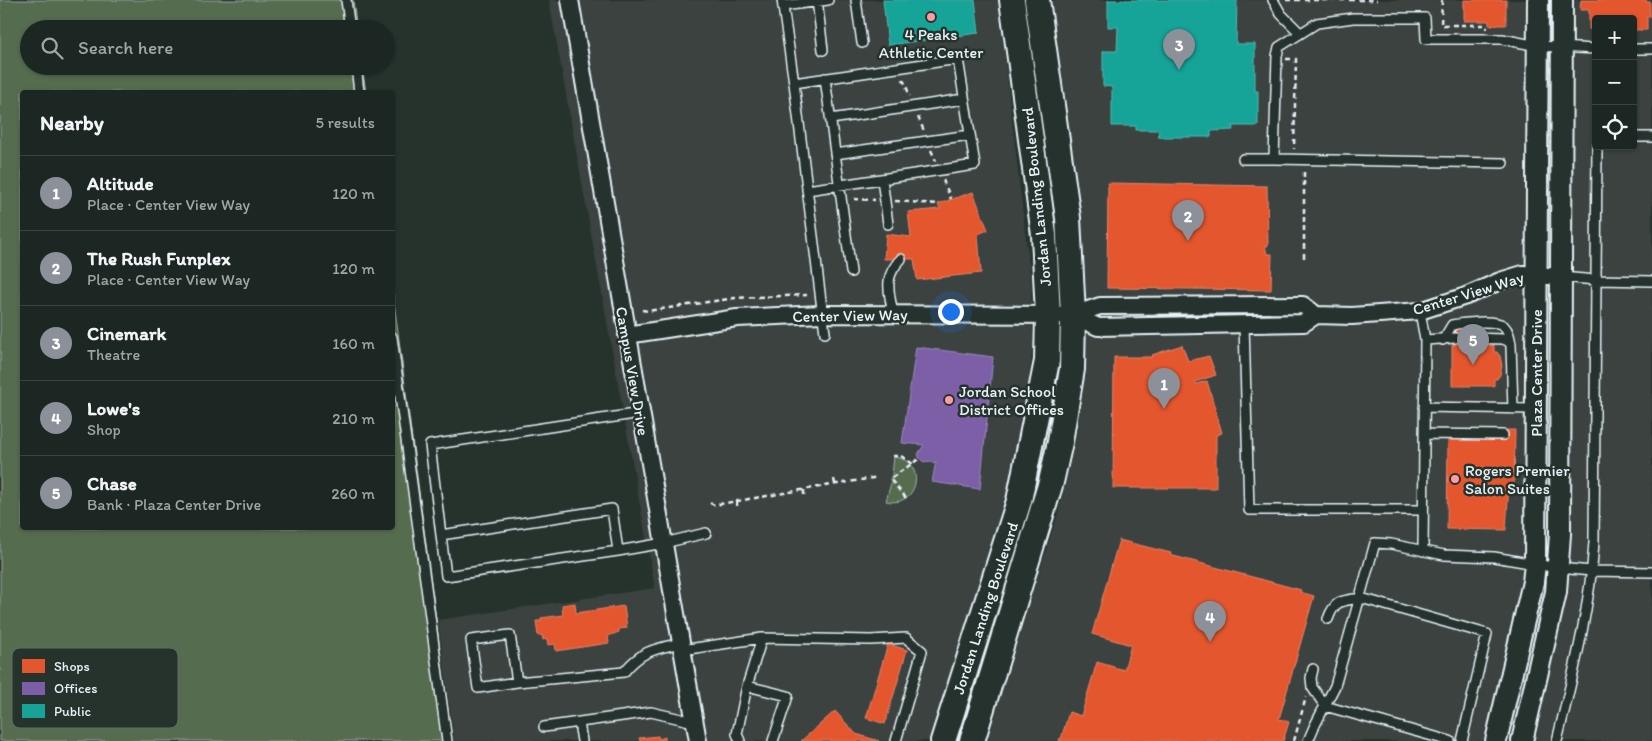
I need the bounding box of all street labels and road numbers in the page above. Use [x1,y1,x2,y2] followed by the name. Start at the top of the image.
[1018,106,1055,287] street label: Jordan Landing Boulevard
[1410,267,1526,319] street label: Center View Way
[612,305,653,437] street label: Campus View Drive
[792,305,908,326] street label: Center View Way
[1527,309,1546,437] street label: Plaza Center Drive
[949,519,1022,697] street label: Jordan Landing Boulevard

